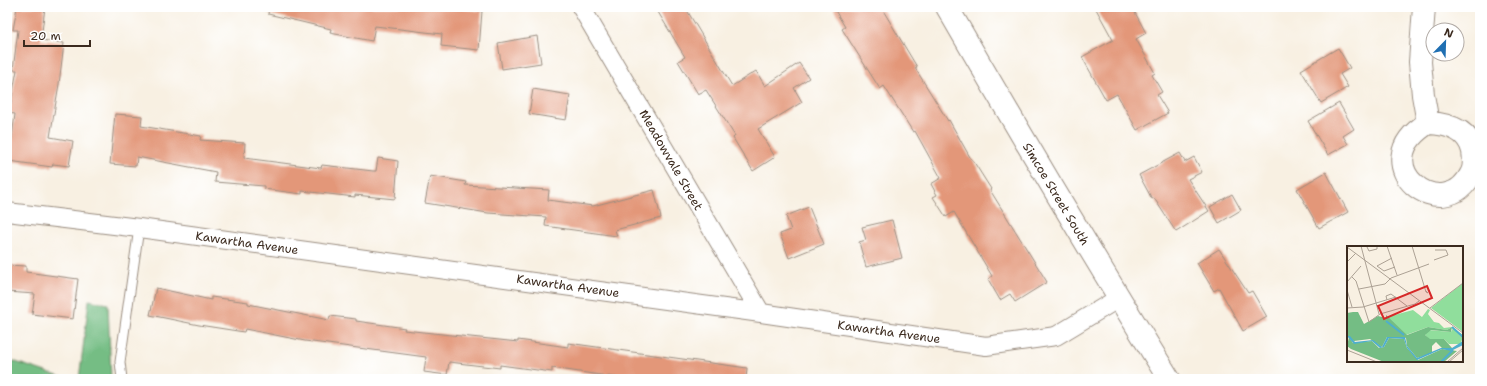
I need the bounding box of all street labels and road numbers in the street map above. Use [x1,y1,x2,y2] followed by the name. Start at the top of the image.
[636,107,706,213] street label: Meadowvale Street
[1019,140,1093,248] street label: Simcoe Street South
[195,228,300,258] street label: Kawartha Avenue
[516,271,621,301] street label: Kawartha Avenue
[837,317,942,347] street label: Kawartha Avenue

